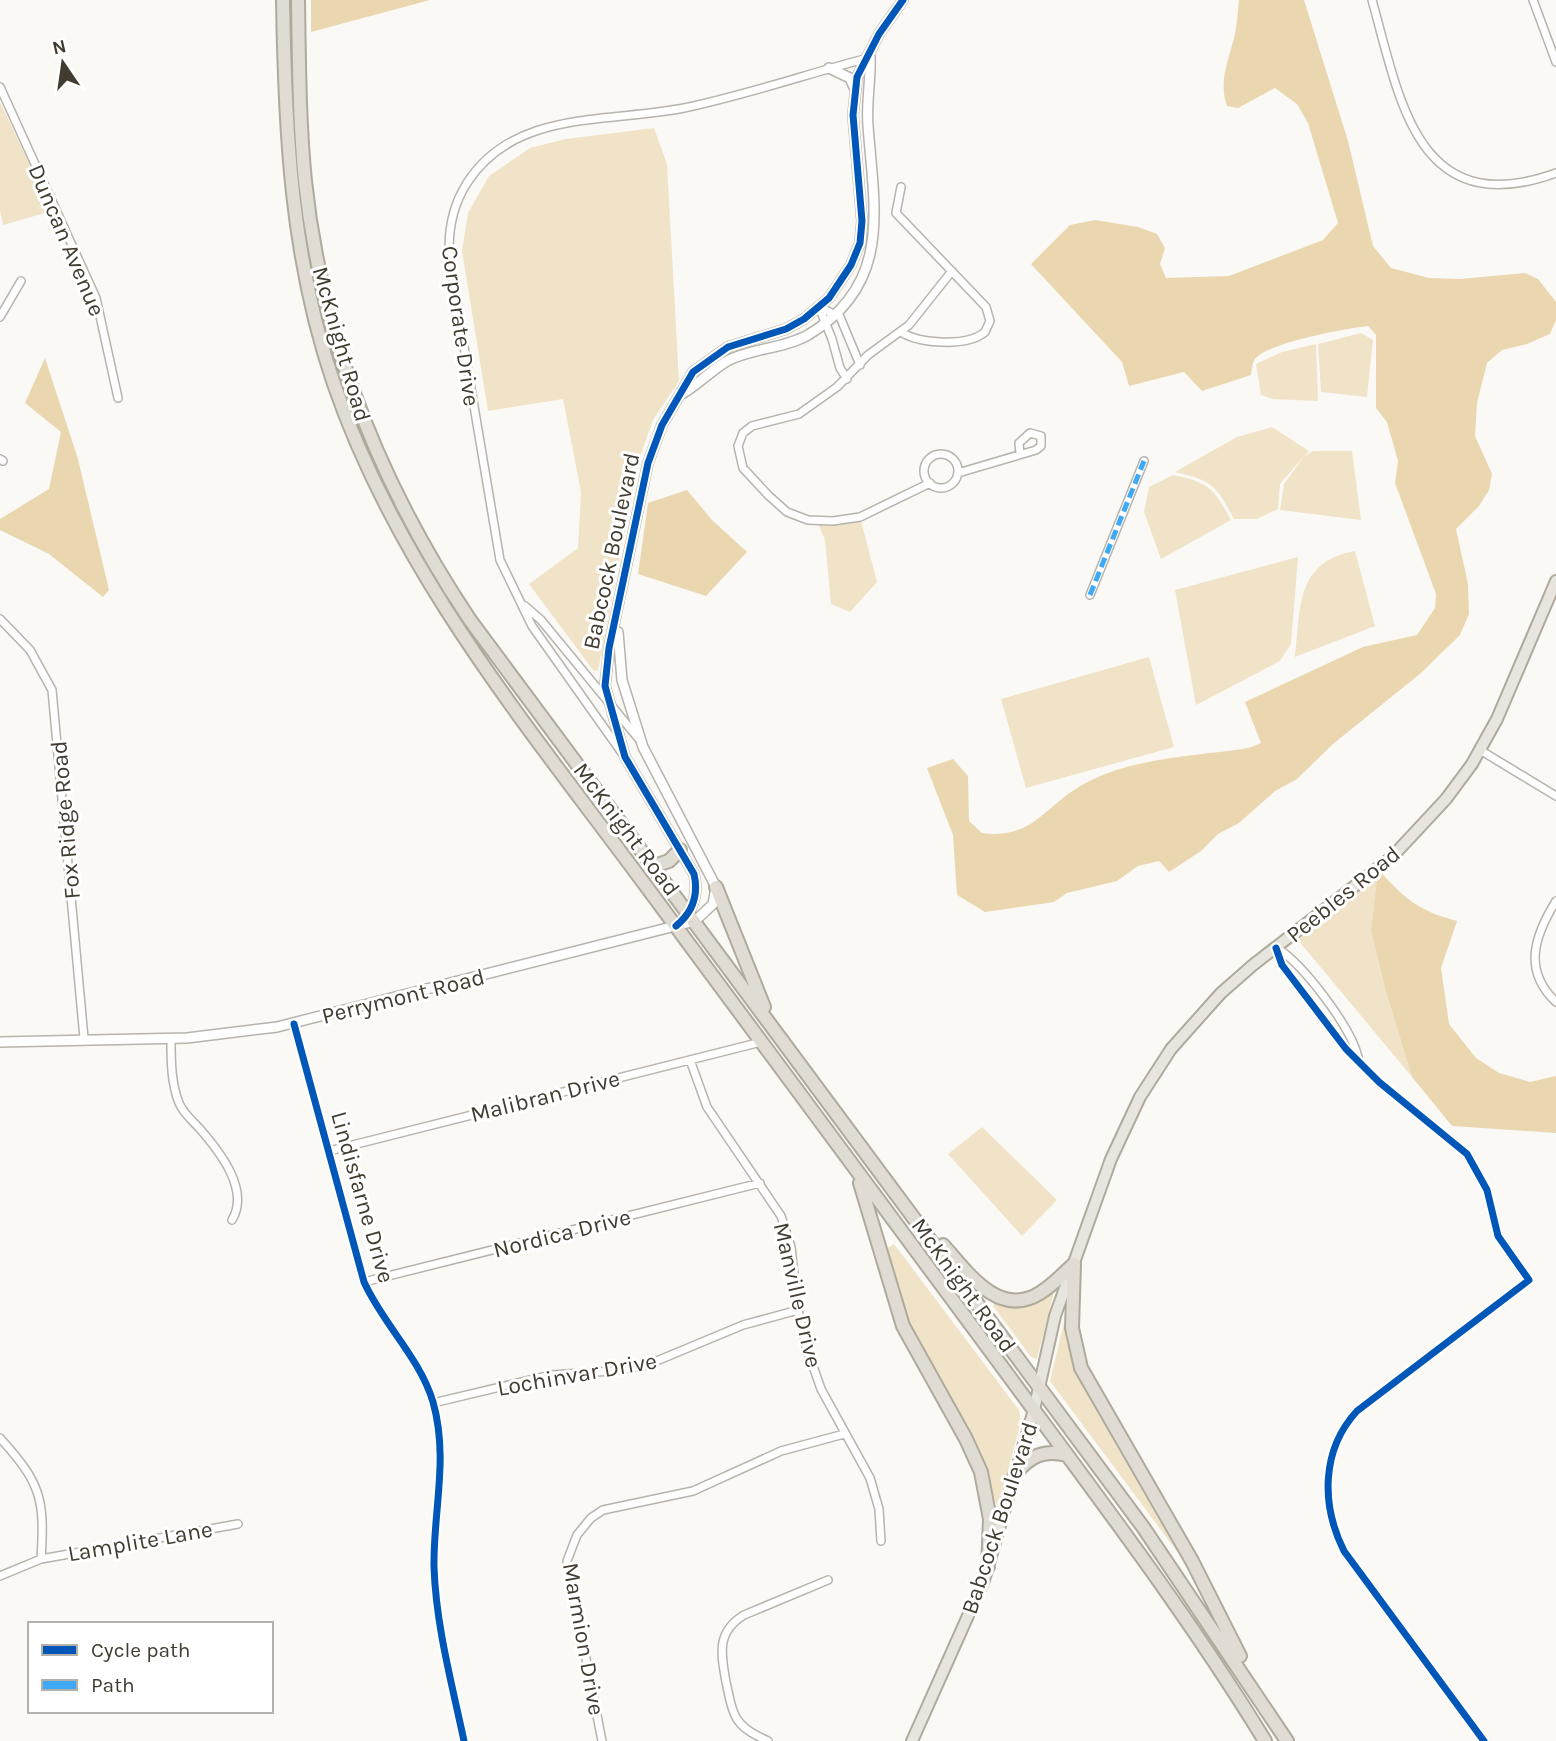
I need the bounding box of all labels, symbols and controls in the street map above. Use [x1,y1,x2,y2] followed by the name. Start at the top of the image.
[28,28,98,98] north arrow
[50,35,69,60] text: N
[22,160,111,320] street label: Duncan Avenue
[436,244,485,408] street label: Corporate Drive
[306,264,377,425] street label: McKnight Road
[577,450,646,652] street label: Babcock Boulevard
[45,740,86,900] street label: Fox Ridge Road
[568,757,686,901] street label: McKnight Road
[1281,840,1406,949] street label: Peebles Road
[319,963,487,1030] street label: Perrymont Road
[468,1065,623,1128] street label: Malibran Drive
[325,1108,400,1286] street label: Lindisfarne Drive
[491,1203,634,1264] street label: Nordica Drive
[906,1213,1022,1358] street label: McKnight Road
[768,1220,827,1370] street label: Manville Drive
[495,1347,659,1402] street label: Lochinvar Drive
[956,1419,1043,1618] street label: Babcock Boulevard
[66,1515,215,1568] street label: Lamplite Lane
[557,1561,610,1717] street label: Marmion Drive
[28,1622,273,1713] legend
[91,1638,191,1662] text: Cycle path
[91,1673,135,1697] text: Path

